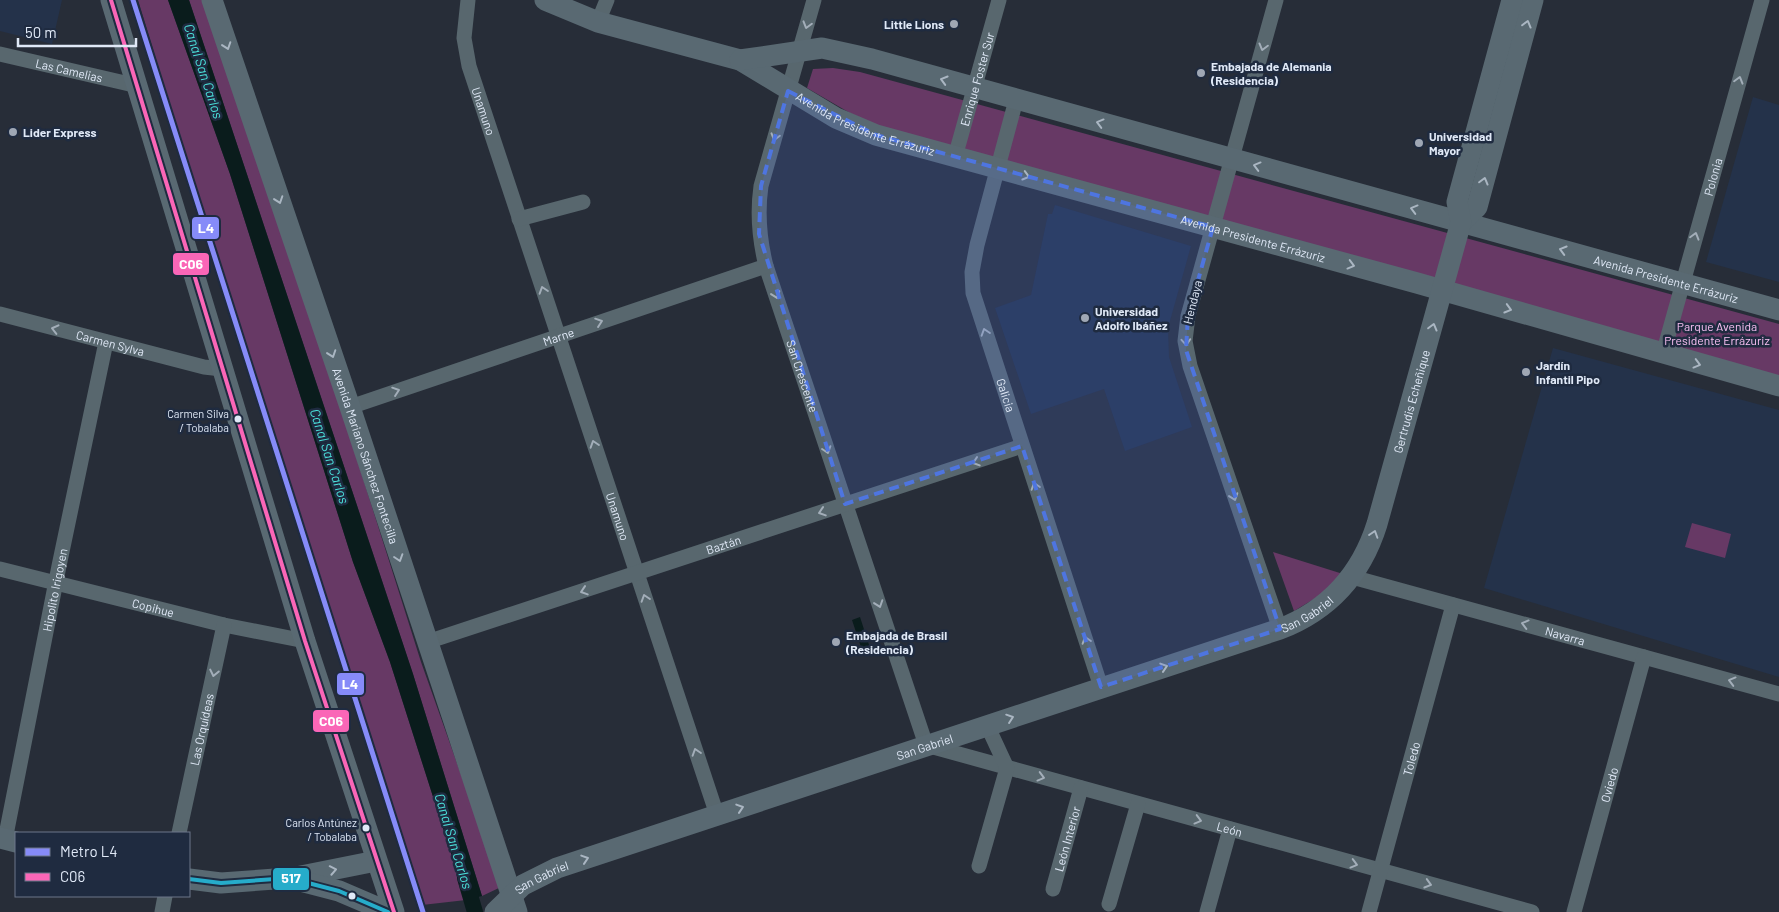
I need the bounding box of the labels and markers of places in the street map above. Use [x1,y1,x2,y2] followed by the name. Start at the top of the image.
[884,17,944,31] place label: Little Lions
[948,18,960,30] marker: Little Lions
[1210,59,1332,87] place label: Embajada de Alemania (Residencia)
[1195,67,1207,79] marker: Embajada de Alemania (Residencia)
[23,125,96,139] place label: Lider Express
[7,126,19,138] marker: Lider Express
[1429,129,1492,157] place label: Universidad Mayor
[1413,137,1425,149] marker: Universidad Mayor
[1095,304,1168,332] place label: Universidad Adolfo Ibáñez
[1079,312,1091,324] marker: Universidad Adolfo Ibáñez
[1536,358,1600,386] place label: Jardín Infantil Pipo
[1520,366,1532,378] marker: Jardín Infantil Pipo
[167,407,229,434] place label: Carmen Silva / Tobalaba
[233,414,243,424] marker: Carmen Silva / Tobalaba
[845,628,947,656] place label: Embajada de Brasil (Residencia)
[830,636,842,648] marker: Embajada de Brasil (Residencia)
[286,816,357,843] place label: Carlos Antúnez / Tobalaba
[361,823,371,833] marker: Carlos Antúnez / Tobalaba
[347,891,357,901] unlabelled marker

